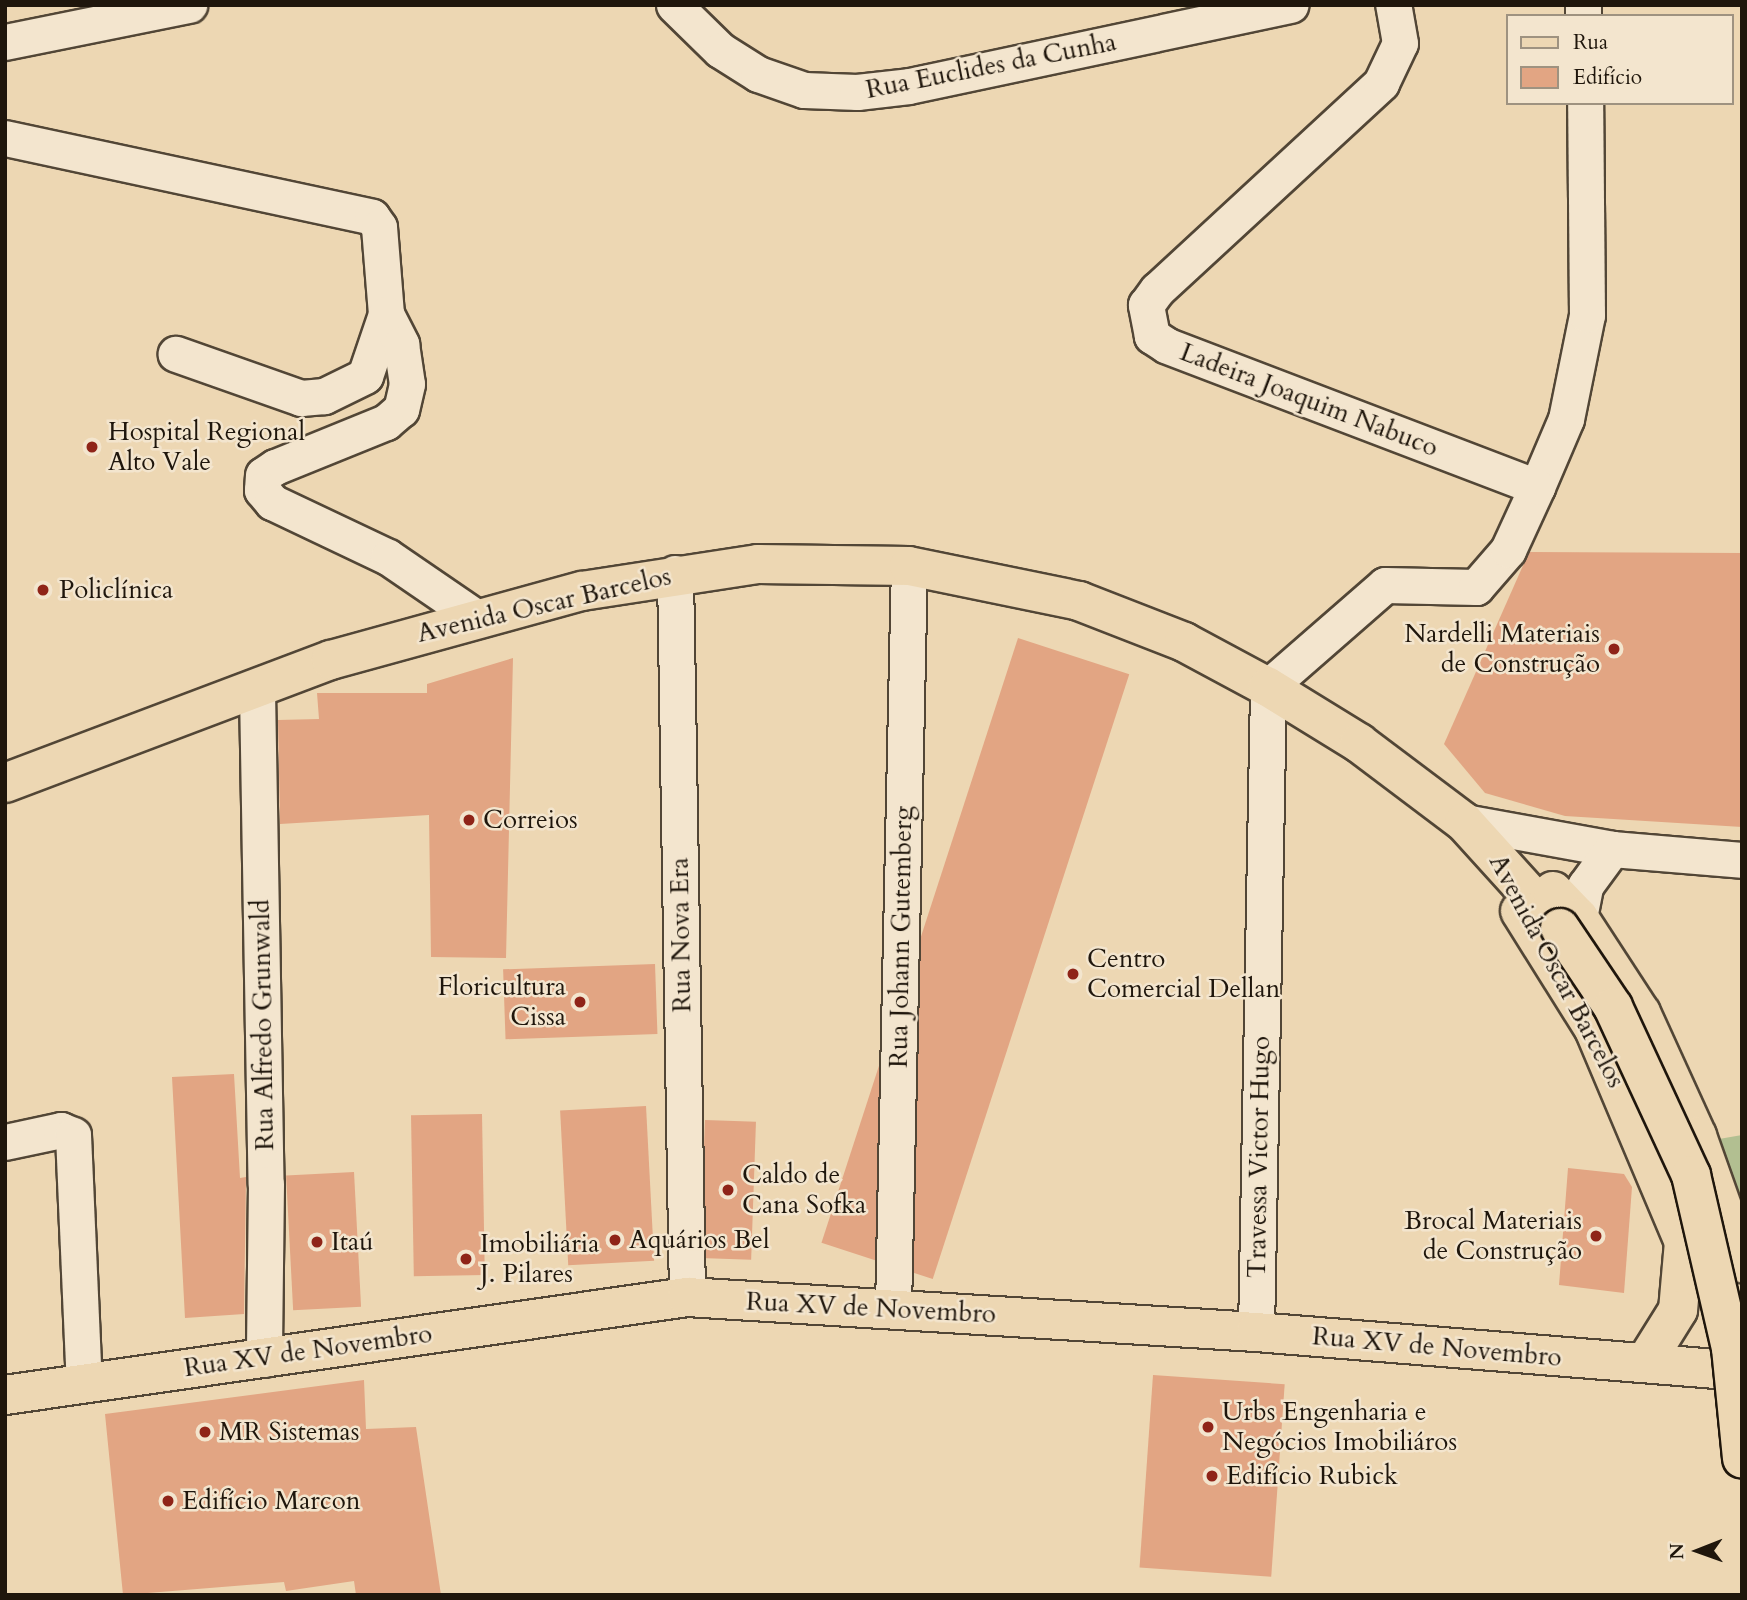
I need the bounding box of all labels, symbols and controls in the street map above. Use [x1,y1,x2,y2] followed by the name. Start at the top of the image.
[1506,14,1733,105] legend
[863,26,1119,106] street label: Rua Euclides da Cunha
[1573,28,1608,57] text: Rua
[1573,63,1642,92] text: Edifício
[1176,336,1442,464] street label: Ladeira Joaquim Nabuco
[108,416,305,478] place label: Hospital Regional Alto Vale
[82,437,102,457] marker: Hospital Regional Alto Vale
[414,561,674,649] street label: Avenida Oscar Barcelos
[59,574,173,606] place label: Policlínica
[33,580,53,600] marker: Policlínica
[1404,618,1600,680] place label: Nardelli Materiais de Construção
[1606,641,1622,657] marker: Nardelli Materiais de Construção
[483,804,578,836] place label: Correios
[883,806,919,1068] street label: Rua Johann Gutemberg
[461,812,477,828] marker: Correios
[1482,849,1632,1093] street label: Avenida Oscar Barcelos
[664,857,698,1013] street label: Rua Nova Era
[245,899,281,1151] street label: Rua Alfredo Grunwald
[1087,943,1280,1004] place label: Centro Comercial Dellan
[1065,966,1081,982] marker: Centro Comercial Dellan
[438,971,566,1032] place label: Floricultura Cissa
[572,994,588,1010] marker: Floricultura Cissa
[1241,1036,1277,1278] street label: Travessa Victor Hugo
[742,1159,866,1220] place label: Caldo de Cana Sofka
[720,1182,736,1198] marker: Caldo de Cana Sofka
[1404,1205,1582,1266] place label: Brocal Materiais de Construção
[629,1224,770,1256] place label: Aquários Bel
[331,1226,374,1258] place label: Itaú
[480,1228,599,1290] place label: Imobiliária J. Pilares
[1588,1228,1604,1244] marker: Brocal Materiais de Construção
[607,1232,623,1248] marker: Aquários Bel
[309,1234,325,1250] marker: Itaú
[458,1251,474,1267] marker: Imobiliária J. Pilares
[745,1286,997,1330] street label: Rua XV de Novembro
[182,1318,434,1384] street label: Rua XV de Novembro
[1311,1321,1563,1373] street label: Rua XV de Novembro
[1222,1396,1457,1458] place label: Urbs Engenharia e Negócios Imobiliáros
[219,1416,359,1448] place label: MR Sistemas
[1200,1419,1216,1435] marker: Urbs Engenharia e Negócios Imobiliáros
[197,1424,213,1440] marker: MR Sistemas
[1226,1460,1398,1492] place label: Edifício Rubick
[1204,1468,1220,1484] marker: Edifício Rubick
[182,1485,361,1517] place label: Edifício Marcon
[160,1493,176,1509] marker: Edifício Marcon
[1663,1516,1733,1586] north arrow
[1664,1543,1690,1560] text: N

